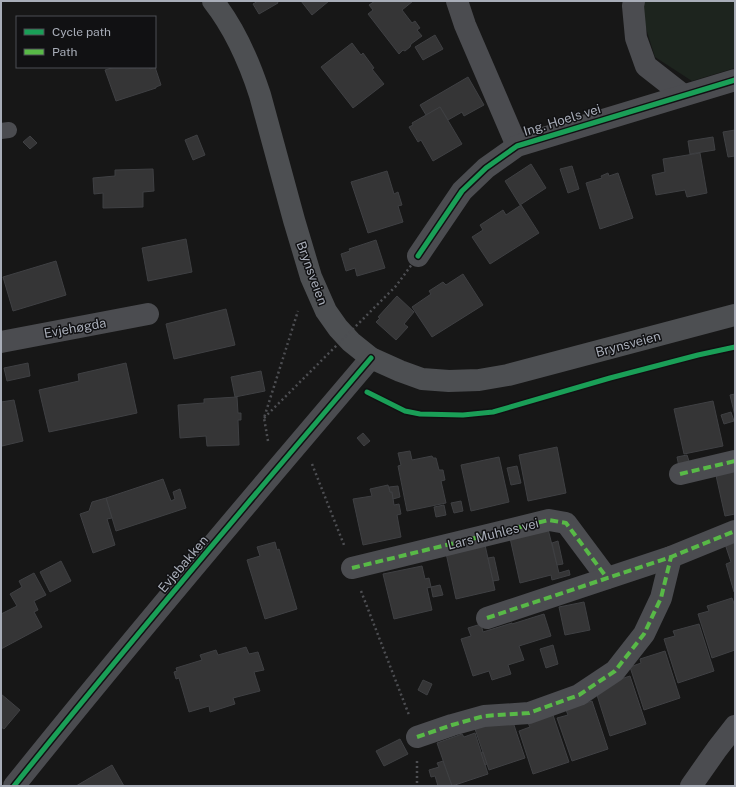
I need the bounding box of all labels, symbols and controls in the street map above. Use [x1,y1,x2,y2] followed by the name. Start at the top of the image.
[16,16,156,68] legend
[52,25,111,39] text: Cycle path
[52,45,78,59] text: Path
[521,101,603,139] street label: Ing. Hoels vei
[294,239,330,307] street label: Brynsveien
[43,315,107,341] street label: Evjehøgda
[594,328,662,360] street label: Brynsveien
[446,515,540,553] street label: Lars Muhles vei
[155,533,211,595] street label: Evjebakken

